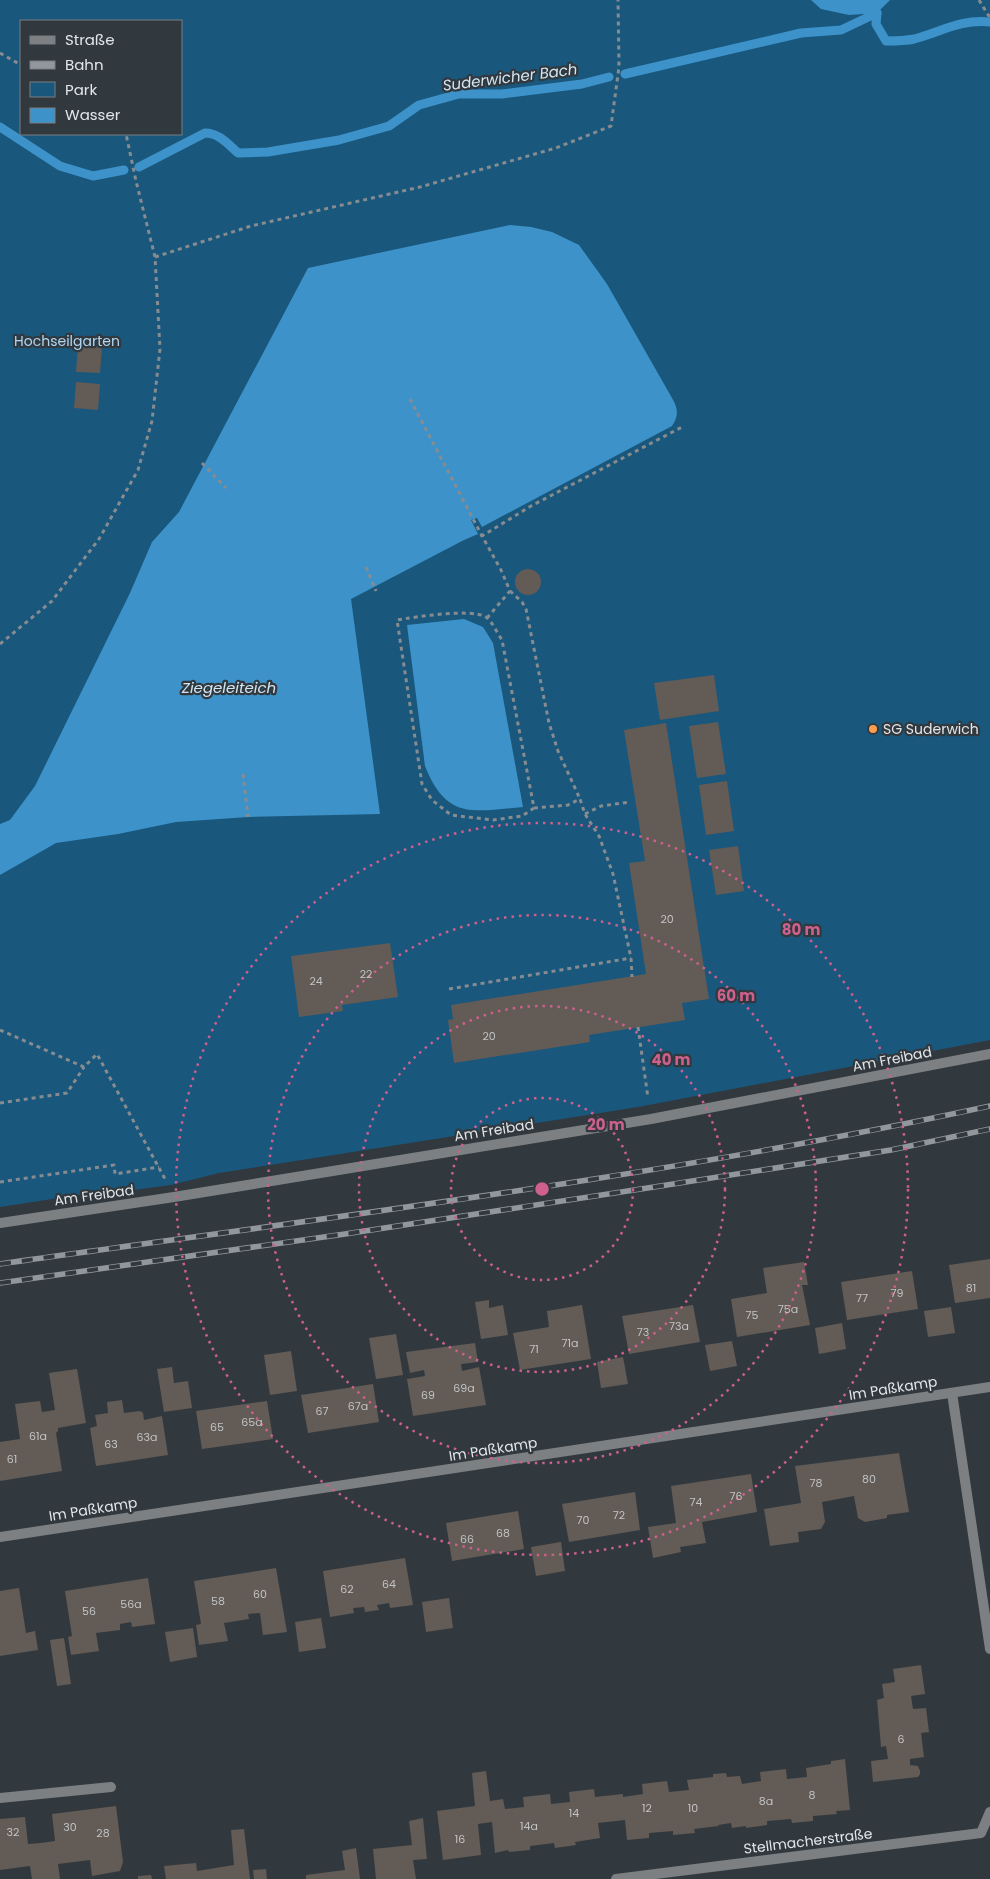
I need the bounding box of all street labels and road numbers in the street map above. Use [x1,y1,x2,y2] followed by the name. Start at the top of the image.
[851,1042,933,1076] street label: Am Freibad
[453,1114,535,1146] street label: Am Freibad
[53,1180,135,1210] street label: Am Freibad
[847,1371,939,1405] street label: Im Paßkamp
[447,1432,539,1466] street label: Im Paßkamp
[47,1492,139,1526] street label: Im Paßkamp
[743,1823,874,1859] street label: Stellmacherstraße

